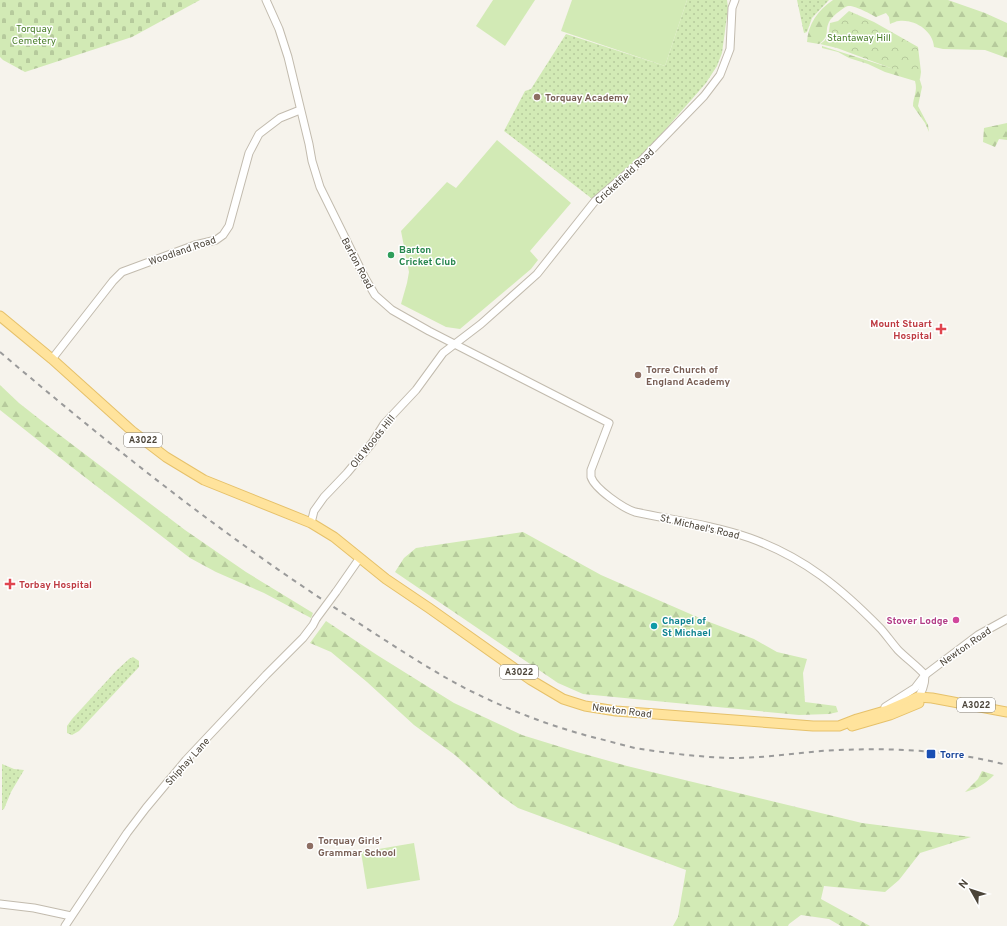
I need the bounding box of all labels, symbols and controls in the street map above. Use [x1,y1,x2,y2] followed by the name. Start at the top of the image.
[12,23,56,48] park label: Torquay Cemetery
[827,32,891,45] park label: Stantaway Hill
[532,92,542,102] marker: Torquay Academy
[545,92,629,105] place label: Torquay Academy
[592,146,658,208] street label: Cricketfield Road
[147,234,218,269] street label: Woodland Road
[338,236,376,292] street label: Barton Road
[399,244,456,269] place label: Barton Cricket Club
[386,250,396,260] marker: Barton Cricket Club
[870,318,932,343] place label: Mount Stuart Hospital
[935,323,947,335] marker: Mount Stuart Hospital
[646,364,730,389] place label: Torre Church of England Academy
[633,370,643,380] marker: Torre Church of England Academy
[348,413,399,471] street label: Old Woods Hill
[124,433,162,447] road number: A3022
[659,512,741,543] street label: St. Michael's Road
[4,578,16,590] marker: Torbay Hospital
[19,579,92,592] place label: Torbay Hospital
[662,615,711,640] place label: Chapel of St Michael
[886,615,948,628] place label: Stover Lodge
[951,615,961,625] marker: Stover Lodge
[649,621,659,631] marker: Chapel of St Michael
[938,625,994,670] street label: Newton Road
[500,665,538,679] road number: A3022
[957,698,995,712] road number: A3022
[591,701,652,722] street label: Newton Road
[163,735,213,789] street label: Shiphay Lane
[925,748,937,760] marker: Torre
[940,749,965,762] place label: Torre
[318,835,396,860] place label: Torquay Girls' Grammar School
[305,841,315,851] marker: Torquay Girls' Grammar School
[951,870,991,910] north arrow
[956,877,972,892] text: N

